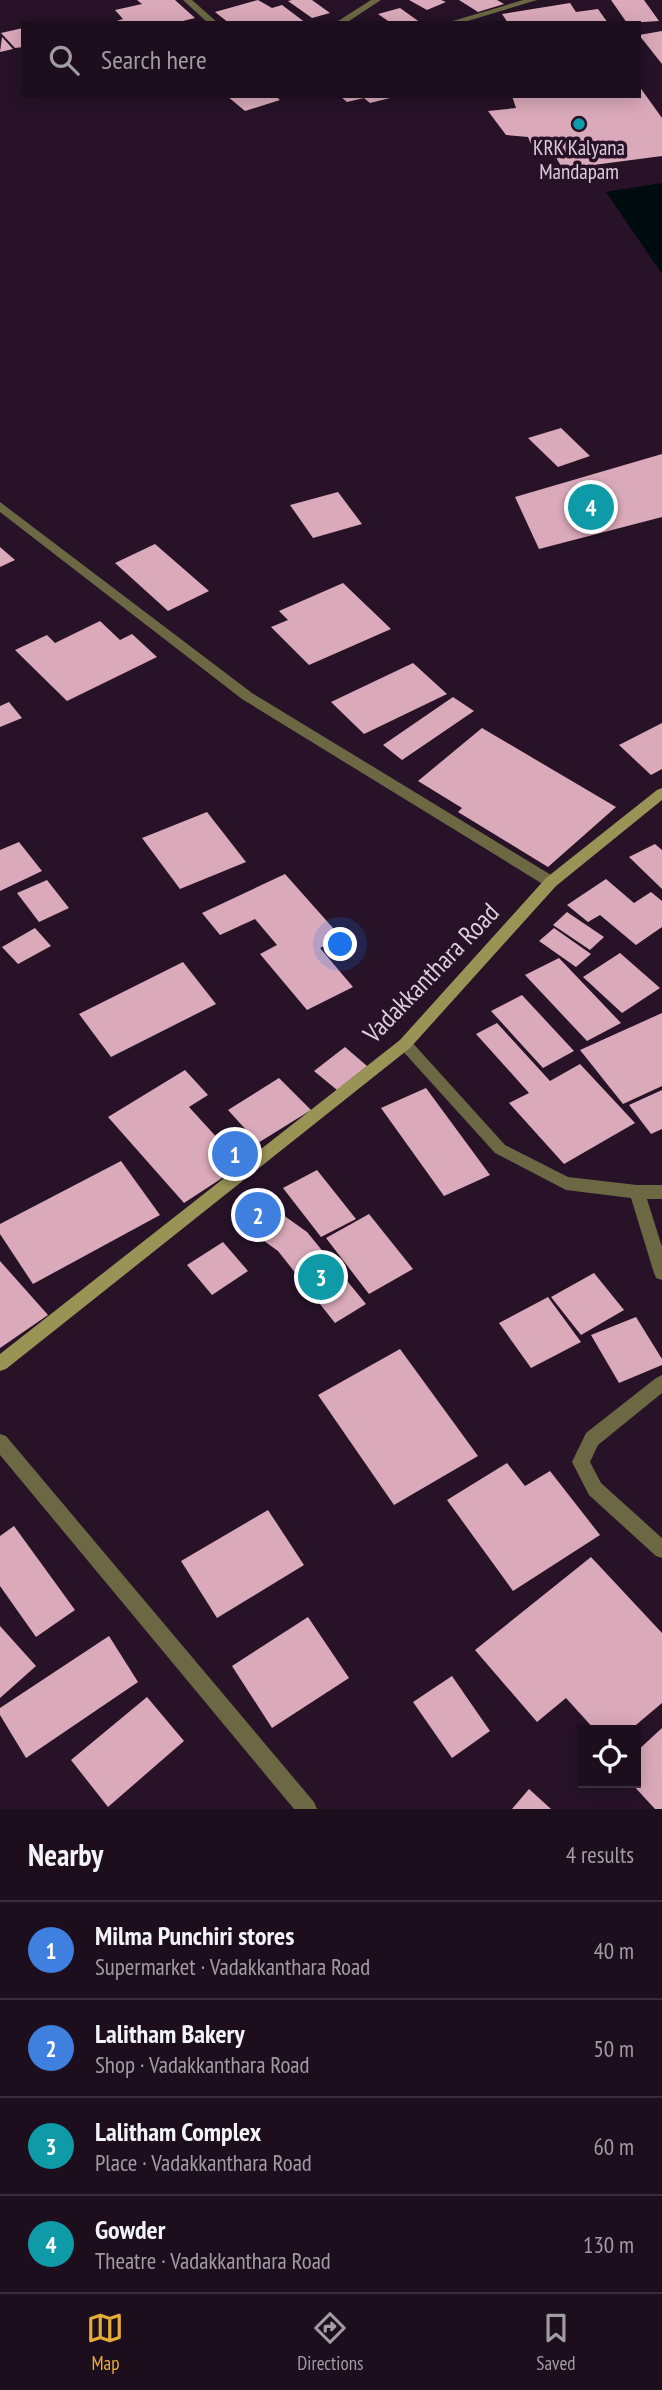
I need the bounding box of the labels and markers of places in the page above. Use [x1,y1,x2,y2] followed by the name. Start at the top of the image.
[571,116,587,132] marker: KRK Kalyana Mandapam
[533,134,625,185] place label: KRK Kalyana Mandapam
[568,481,614,533] pin: 4
[212,1128,258,1180] pin: 1
[235,1189,281,1241] pin: 2
[298,1251,344,1303] pin: 3

